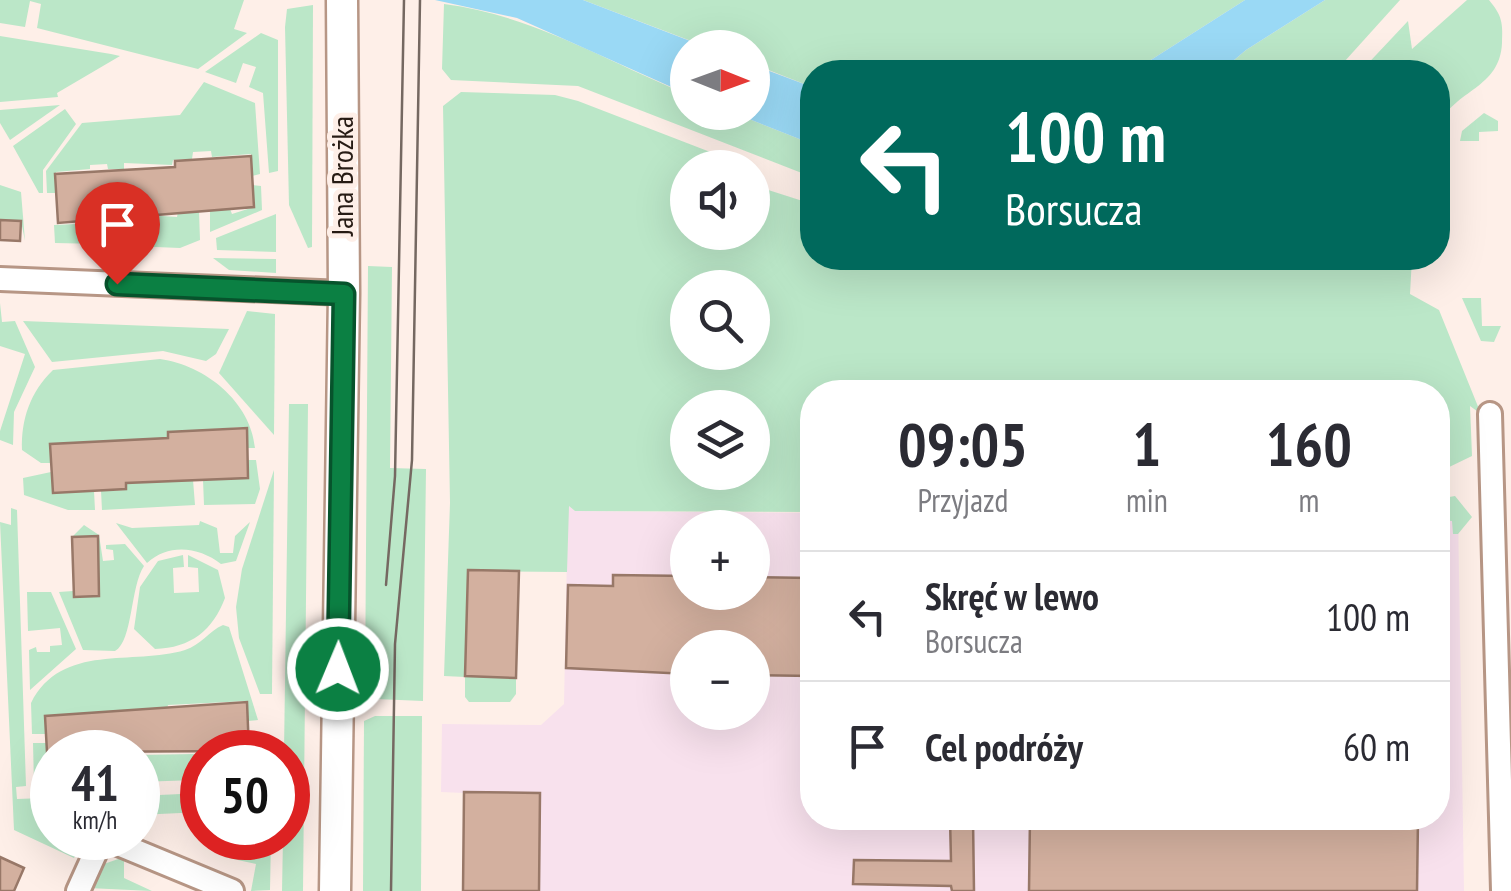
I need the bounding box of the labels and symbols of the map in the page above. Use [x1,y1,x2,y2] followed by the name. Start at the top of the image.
[670,30,770,130] north arrow
[322,116,361,237] street label: Jana Brożka
[75,182,160,285] pin
[286,617,390,721] position arrow
[180,730,310,860] speed limit sign: 50

